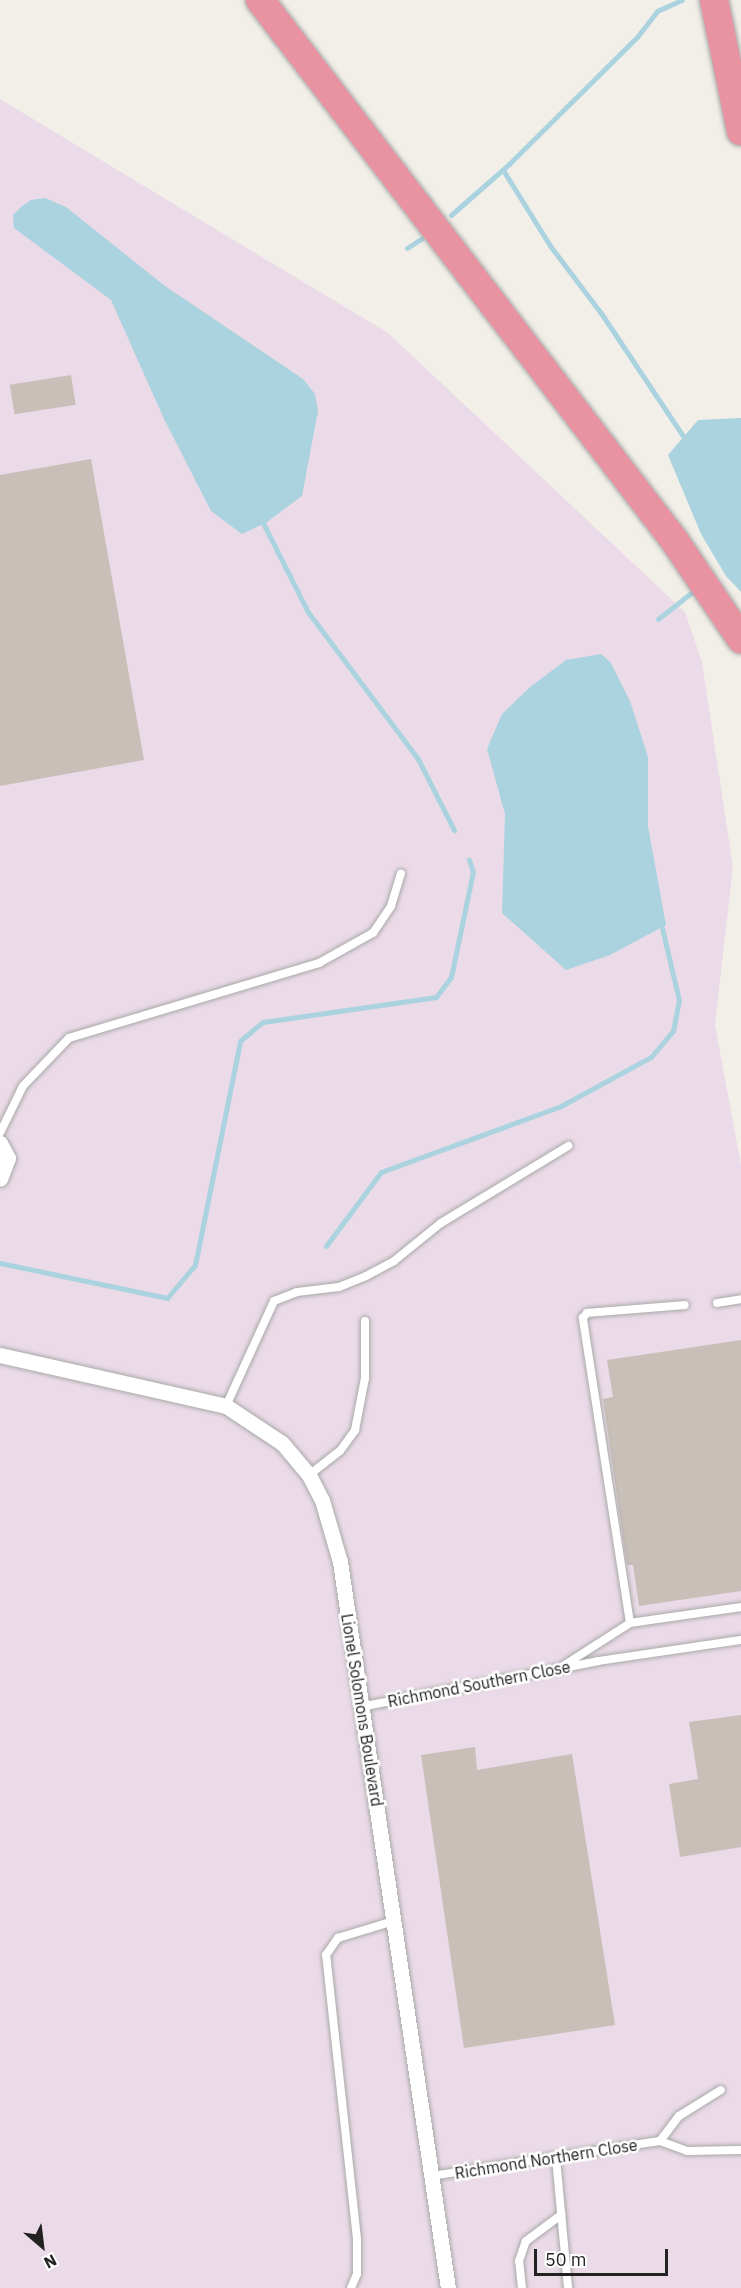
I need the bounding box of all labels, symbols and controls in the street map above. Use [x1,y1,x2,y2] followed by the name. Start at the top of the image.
[337,1612,387,1808] street label: Lionel Solomons Boulevard
[386,1657,572,1711] street label: Richmond Southern Close
[453,2135,639,2183] street label: Richmond Northern Close
[12,2216,72,2276] north arrow
[537,2237,670,2275] scale bar
[545,2248,587,2271] text: 50 m
[41,2250,60,2273] text: N

